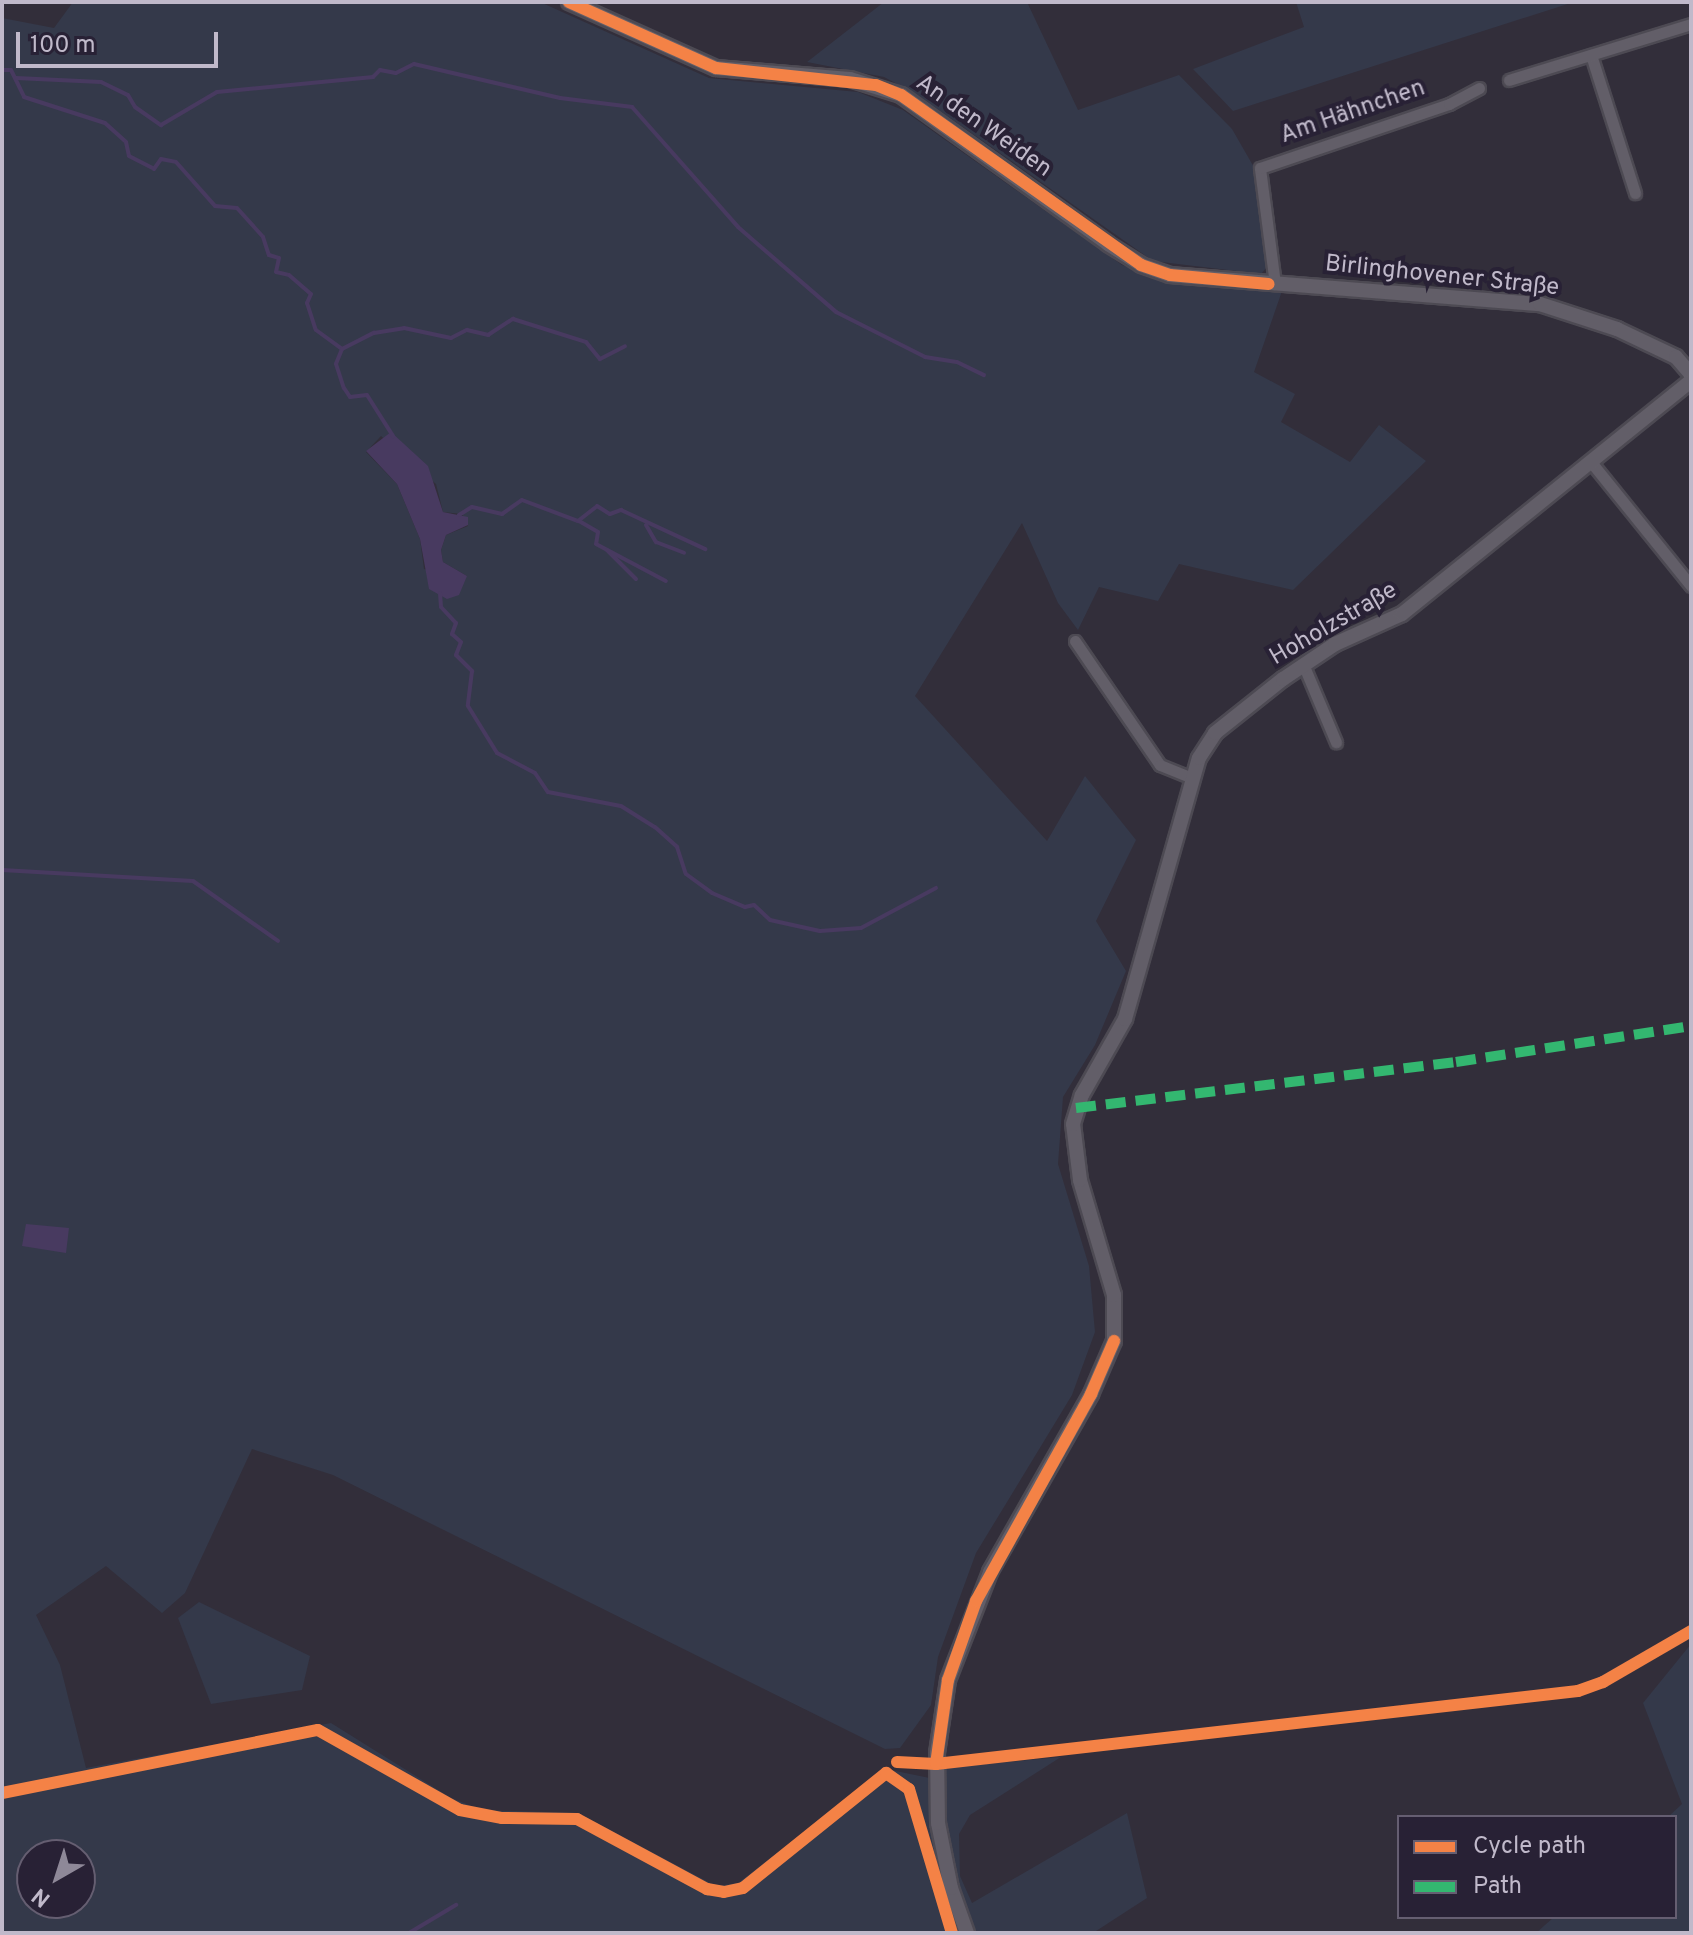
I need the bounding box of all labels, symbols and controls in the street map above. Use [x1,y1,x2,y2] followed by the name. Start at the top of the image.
[20,16,222,66] scale bar
[30,31,96,61] text: 100 m
[909,69,1057,185] street label: An den Weiden
[1277,75,1429,151] street label: Am Hähnchen
[1324,250,1560,304] street label: Birlinghovener Straße
[1265,577,1403,673] street label: Hoholzstraße
[1397,1815,1677,1919] legend
[1473,1832,1586,1862] text: Cycle path
[16,1839,96,1919] north arrow
[1473,1872,1522,1902] text: Path
[27,1881,56,1912] text: N

